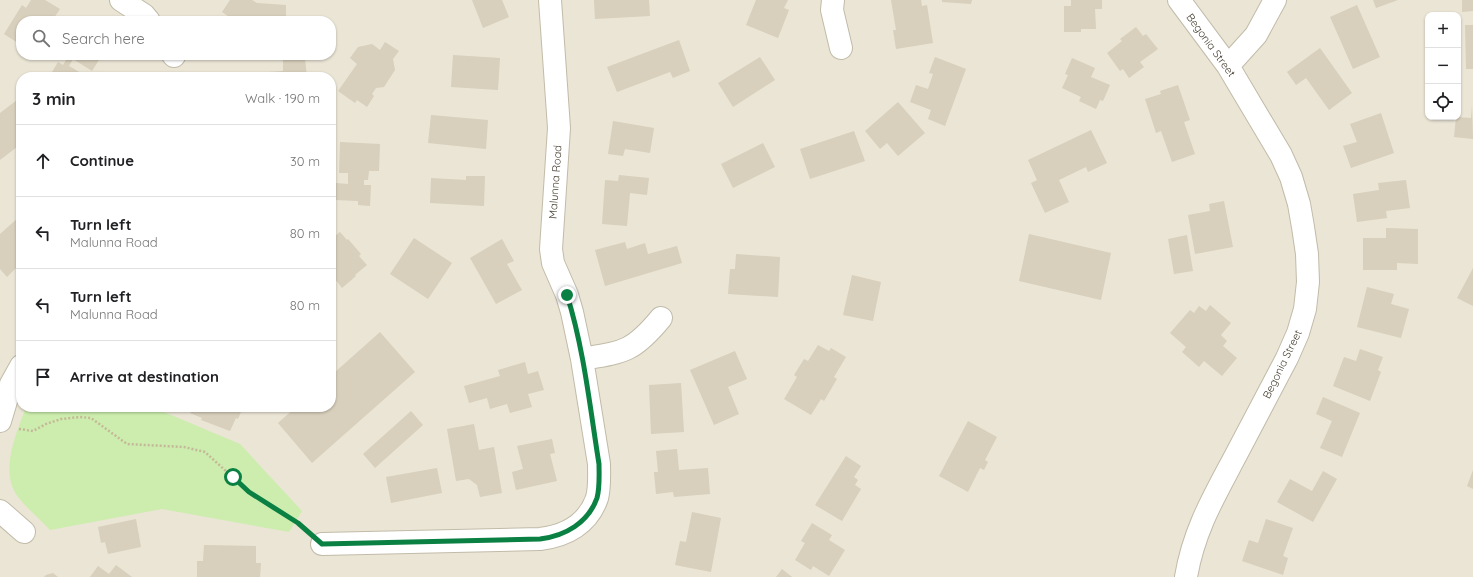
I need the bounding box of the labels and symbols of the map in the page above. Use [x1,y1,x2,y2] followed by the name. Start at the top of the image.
[1183,11,1239,80] street label: Begonia Street
[545,145,565,219] street label: Malunna Road
[558,286,576,304] route end
[1259,327,1305,401] street label: Begonia Street
[224,468,242,486] route start

